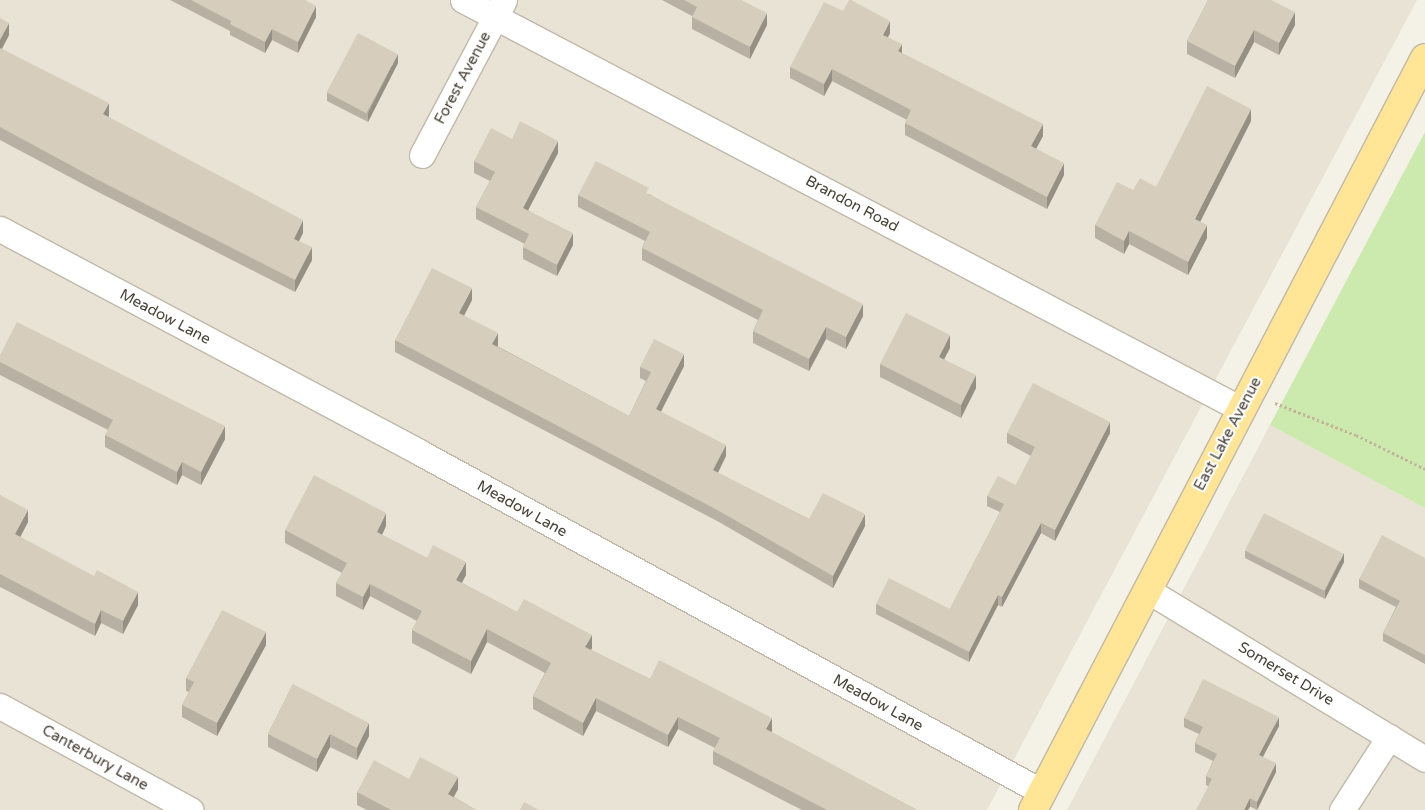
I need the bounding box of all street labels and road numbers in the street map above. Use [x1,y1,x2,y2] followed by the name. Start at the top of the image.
[431,29,495,127] street label: Forest Avenue
[802,172,902,236] street label: Brandon Road
[117,286,213,348] street label: Meadow Lane
[1191,374,1265,494] street label: East Lake Avenue
[474,477,570,541] street label: Meadow Lane
[1235,638,1337,710] street label: Somerset Drive
[830,671,926,735] street label: Meadow Lane
[39,721,151,795] street label: Canterbury Lane

